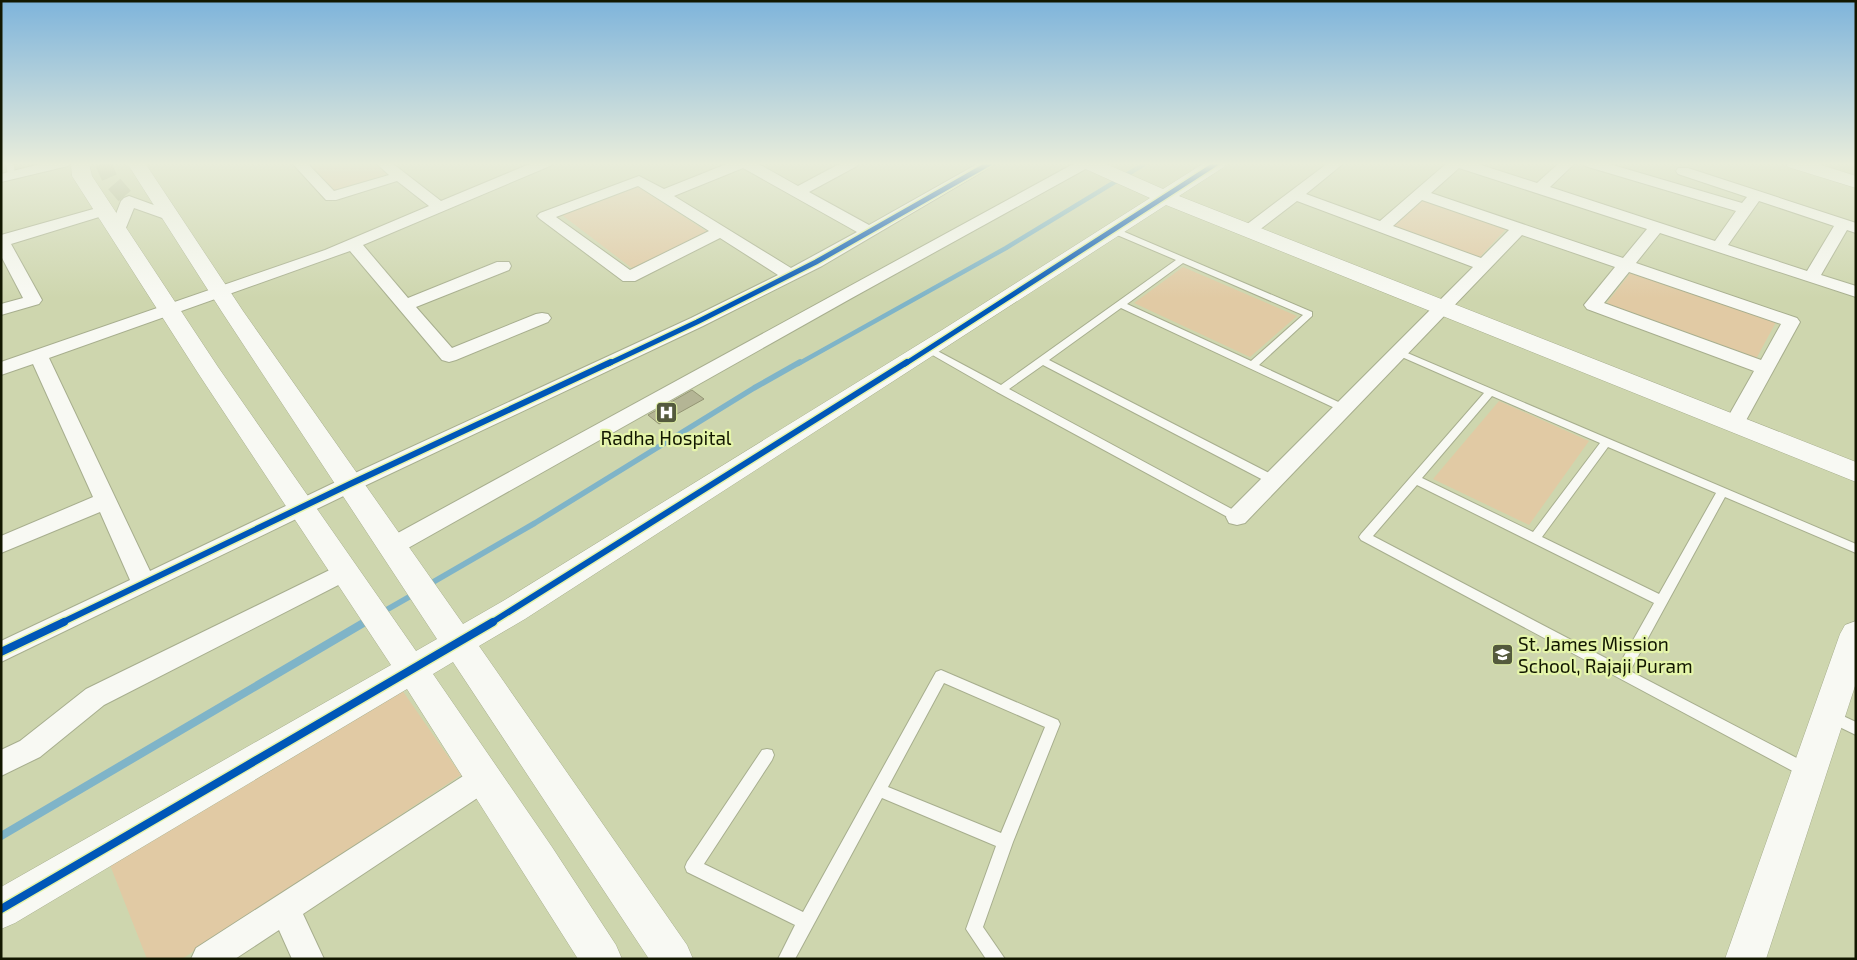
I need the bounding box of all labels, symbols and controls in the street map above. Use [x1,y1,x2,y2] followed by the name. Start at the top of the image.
[654,400,678,424] hospital icon: Radha Hospital
[601,426,732,449] place label: Radha Hospital
[1518,632,1693,677] place label: St. James Mission School, Rajaji Puram
[1490,643,1514,667] school or university icon: St. James Mission School, Rajaji Puram

